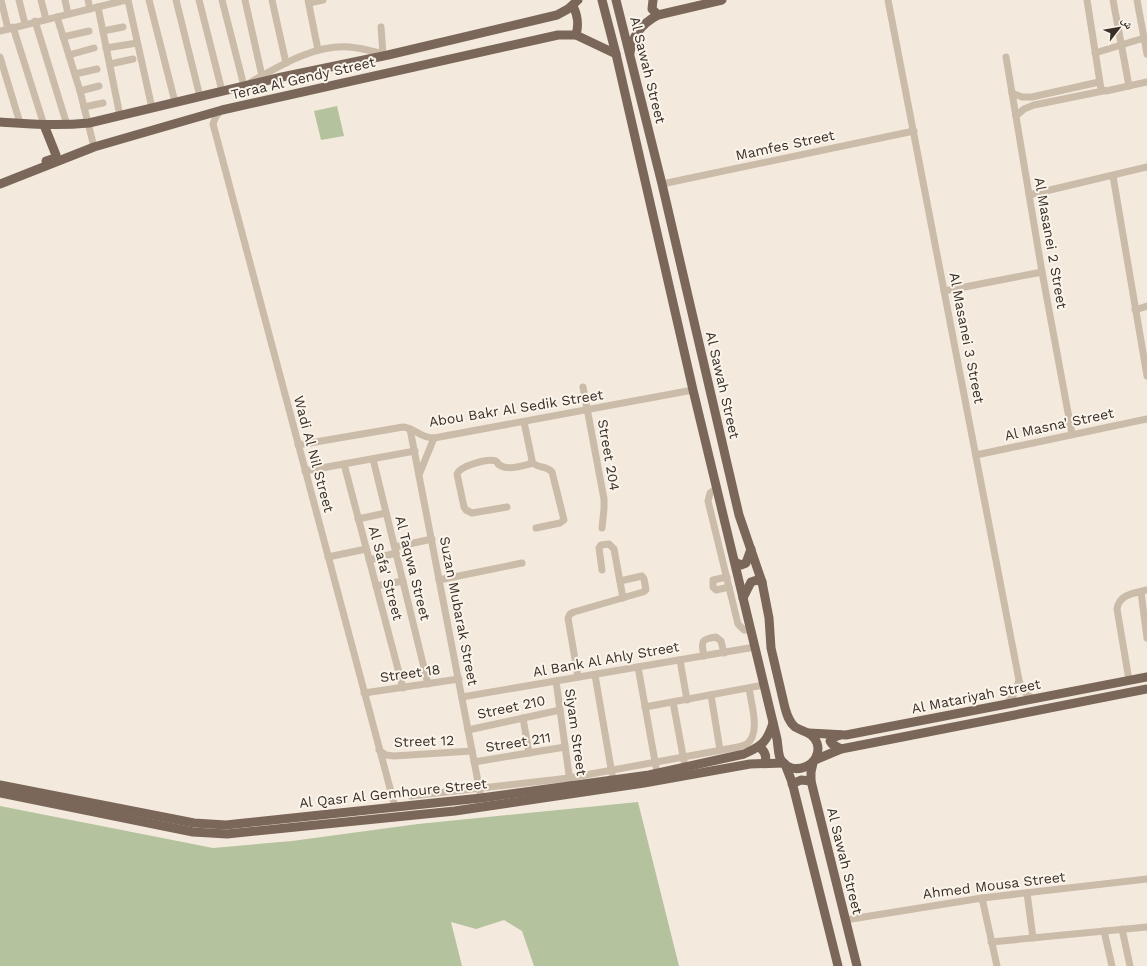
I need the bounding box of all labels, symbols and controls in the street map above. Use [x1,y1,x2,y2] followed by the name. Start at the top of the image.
[1099,8,1139,48] north arrow
[627,15,669,125] street label: Al Sawah Street
[1118,15,1136,32] text: ش
[229,54,377,102] street label: Teraa Al Gendy Street
[734,127,836,163] street label: Mamfes Street
[1032,176,1070,310] street label: Al Masanei 2 Street
[946,271,988,405] street label: Al Masanei 3 Street
[703,330,743,440] street label: Al Sawah Street
[428,386,604,430] street label: Abou Bakr Al Sedik Street
[291,394,337,514] street label: Wadi Al Nil Street
[1003,405,1115,443] street label: Al Masna' Street
[595,418,623,492] street label: Street 204
[392,514,434,622] street label: Al Taqwa Street
[366,524,406,622] street label: Al Safa' Street
[437,535,481,687] street label: Suzan Mubarak Street
[532,638,681,680] street label: Al Bank Al Ahly Street
[379,661,441,685] street label: Street 18
[910,676,1042,716] street label: Al Matariyah Street
[562,687,590,777] street label: Siyam Street
[475,692,547,722] street label: Street 210
[484,729,552,755] street label: Street 211
[394,732,454,750] street label: Street 12
[298,775,488,811] street label: Al Qasr Al Gemhoure Street
[824,806,866,916] street label: Al Sawah Street
[922,868,1066,902] street label: Ahmed Mousa Street

